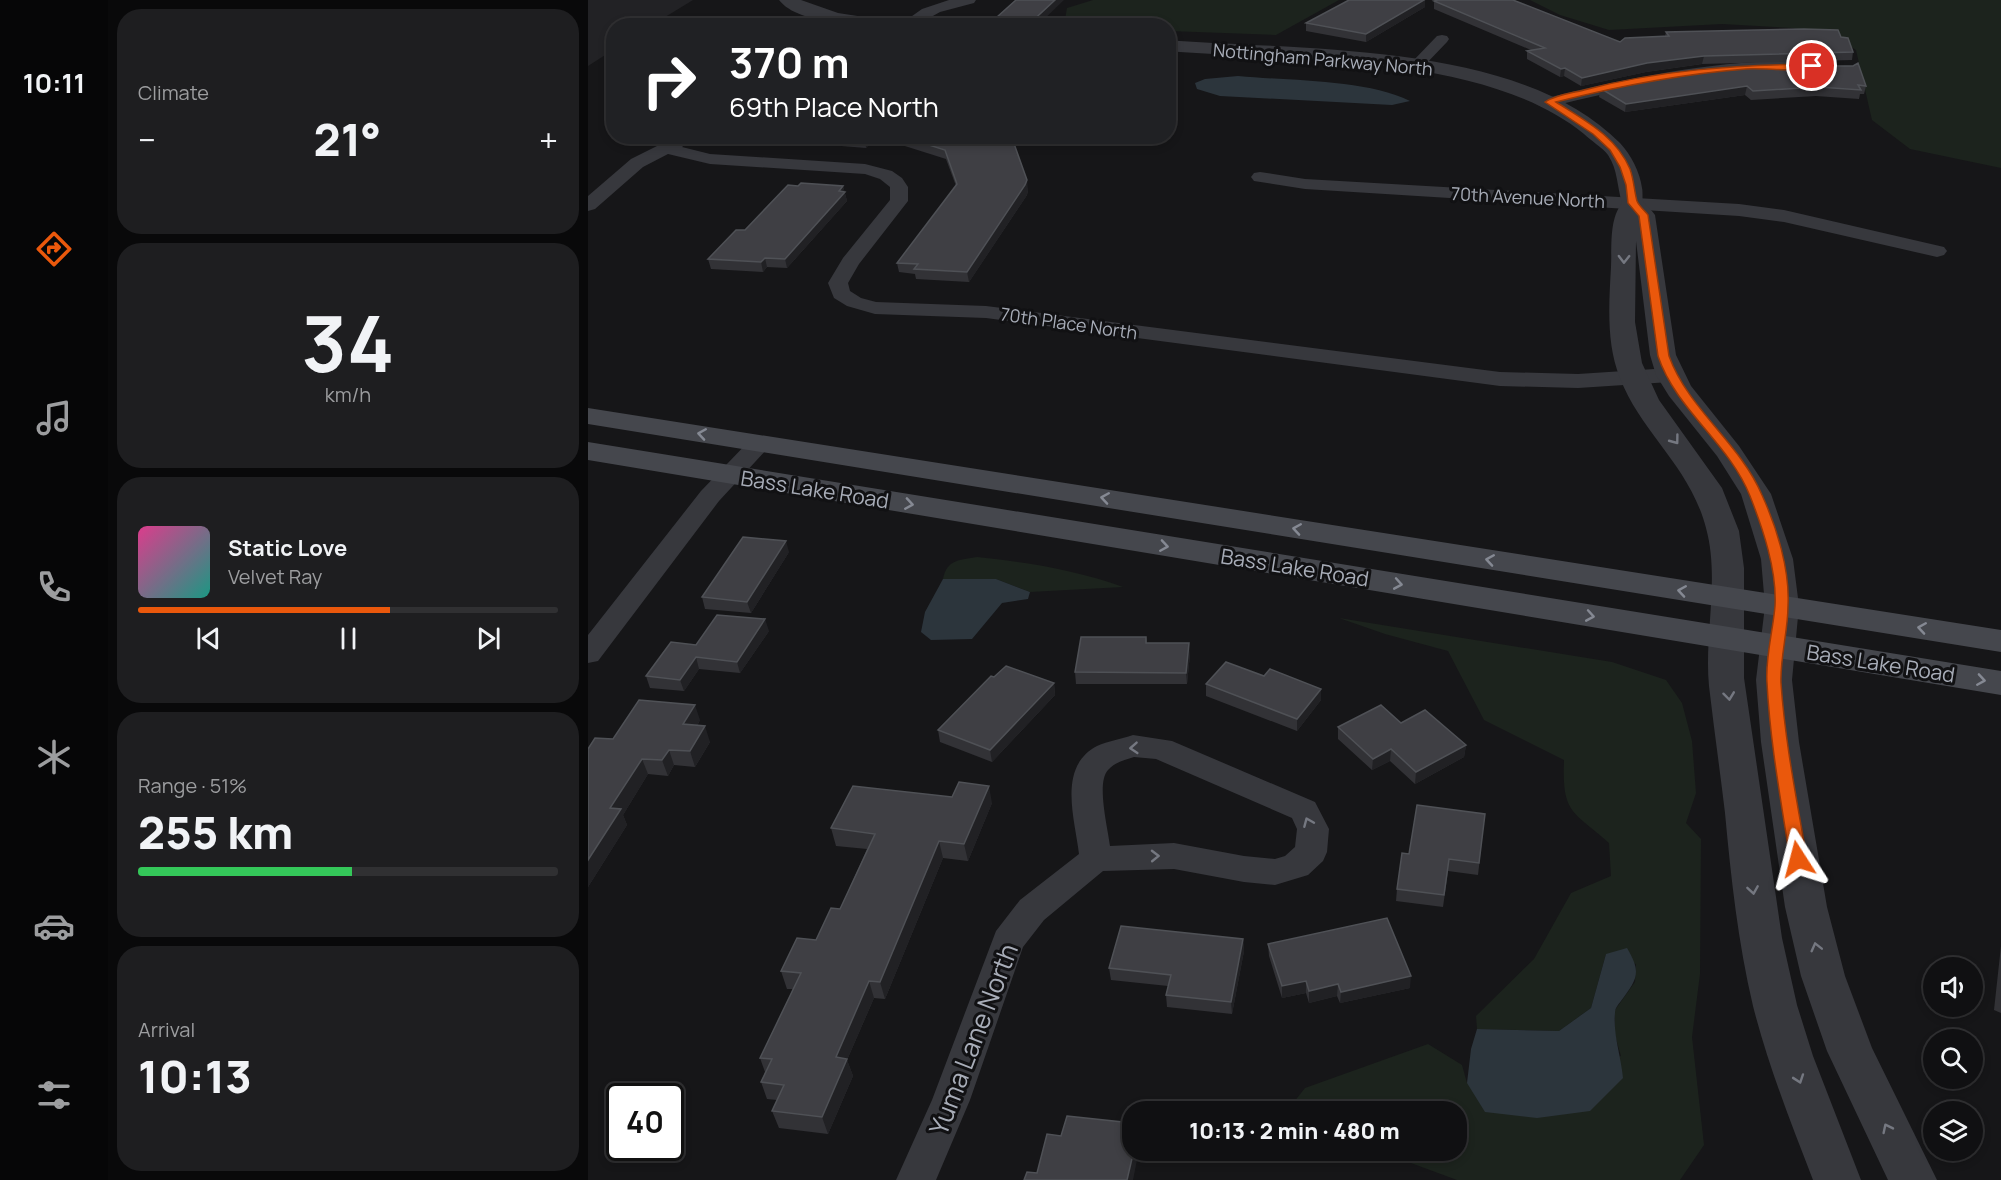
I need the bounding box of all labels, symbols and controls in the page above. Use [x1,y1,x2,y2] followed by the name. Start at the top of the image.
[729,33,850,91] text: 370 m
[1212,37,1434,81] street label: Nottingham Parkway North
[1786,40,1837,91] pin
[630,42,708,120] icon: right
[1795,49,1828,82] icon: arrive
[23,64,85,101] text: 10:11
[138,79,209,106] text: Climate
[729,88,939,125] text: 69th Place North
[313,108,381,170] text: 21°
[138,117,156,162] text: −
[539,117,558,162] text: +
[1450,181,1606,213] street label: 70th Avenue North
[33,228,75,270] icon: directions
[1618,254,1630,263] one-way arrow
[302,289,394,395] text: 34
[999,302,1139,344] street label: 70th Place North
[325,381,371,408] text: km/h
[33,397,75,439] icon: music
[697,428,706,440] one-way arrow
[1668,433,1679,444] one-way arrow
[739,463,891,515] street label: Bass Lake Road
[1100,493,1109,505] one-way arrow
[905,498,914,510] one-way arrow
[1292,523,1302,536] one-way arrow
[228,533,347,563] text: Static Love
[1160,539,1169,551] one-way arrow
[1219,541,1371,593] street label: Bass Lake Road
[1485,554,1494,566] one-way arrow
[228,563,322,590] text: Velvet Ray
[33,566,75,608] icon: phone
[1393,577,1403,590] one-way arrow
[1678,585,1687,597] one-way arrow
[1585,609,1595,622] one-way arrow
[192,622,225,655] icon: previous
[332,622,365,655] icon: pause
[472,622,505,655] icon: next
[1918,623,1927,635] one-way arrow
[1805,637,1957,689] street label: Bass Lake Road
[1977,673,1986,685] one-way arrow
[1722,692,1734,701] one-way arrow
[33,736,75,778] icon: climate
[1129,741,1139,754] one-way arrow
[138,772,247,799] text: Range · 51%
[138,801,293,863] text: 255 km
[1304,817,1316,828] one-way arrow
[1766,827,1830,891] position arrow
[1150,850,1159,863] one-way arrow
[1746,885,1758,895] one-way arrow
[33,905,75,947] icon: car
[920,938,1026,1140] street label: Yuma Lane North
[1811,942,1823,952] one-way arrow
[1923,957,1983,1161] map controls
[1923,957,1983,1017] button: sound
[138,1016,195,1043] text: Arrival
[1923,1029,1983,1089] button: search
[138,1045,252,1107] text: 10:13
[1791,1073,1804,1084] one-way arrow
[33,1074,75,1116] icon: filters
[606,1083,684,1161] speed limit sign: 40
[1923,1101,1983,1161] button: layers
[1189,1116,1400,1146] text: 10:13 · 2 min · 480 m
[1882,1123,1894,1134] one-way arrow

